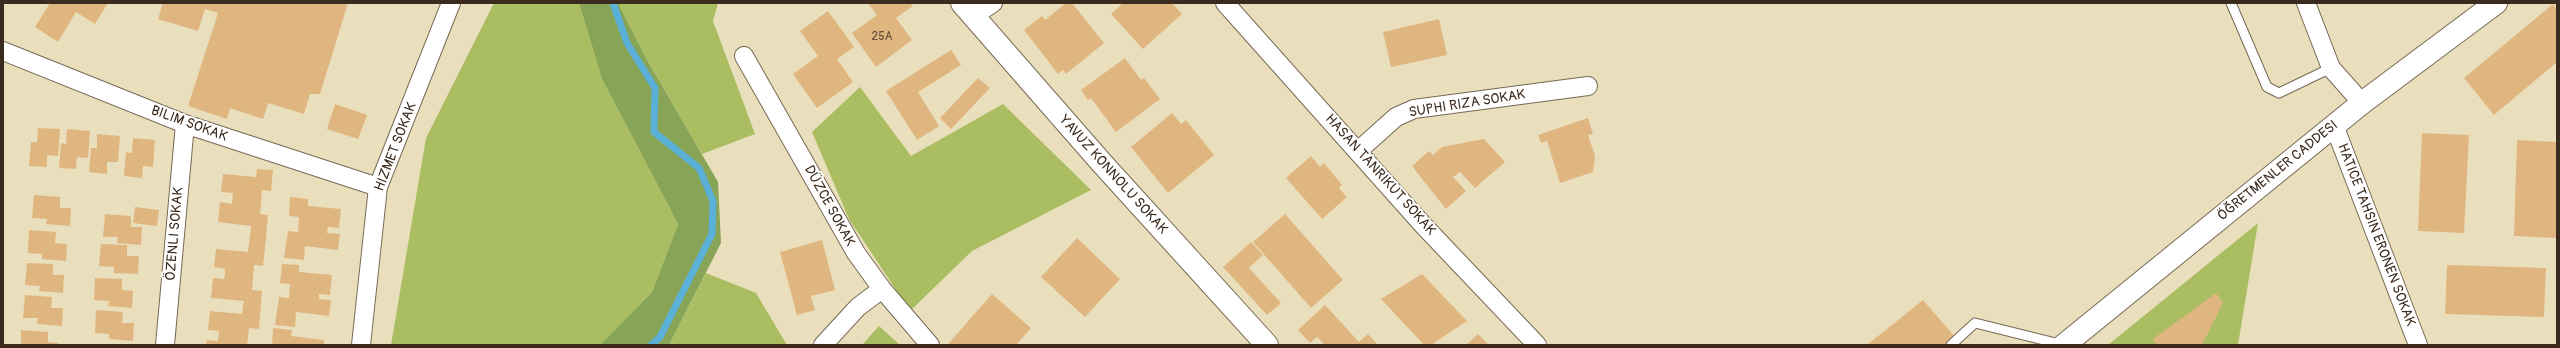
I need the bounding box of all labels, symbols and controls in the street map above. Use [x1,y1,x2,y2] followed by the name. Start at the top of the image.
[872,30,892,44] house number: 25A
[1408,86,1526,122] street label: SUPHI RIZA SOKAK
[371,100,421,194] street label: HIZMET SOKAK
[149,102,229,146] street label: BILIM SOKAK
[1321,111,1439,239] street label: HASAN TANRIKUT SOKAK
[1055,112,1171,238] street label: YAVUZ KONNOLU SOKAK
[2214,117,2342,225] street label: ÖĞRETMENLER CADDESI
[2333,141,2419,329] street label: HATICE TAHSIN ERONEN SOKAK
[800,163,858,249] street label: DÜZCE SOKAK
[163,186,187,282] street label: ÖZENLI SOKAK

